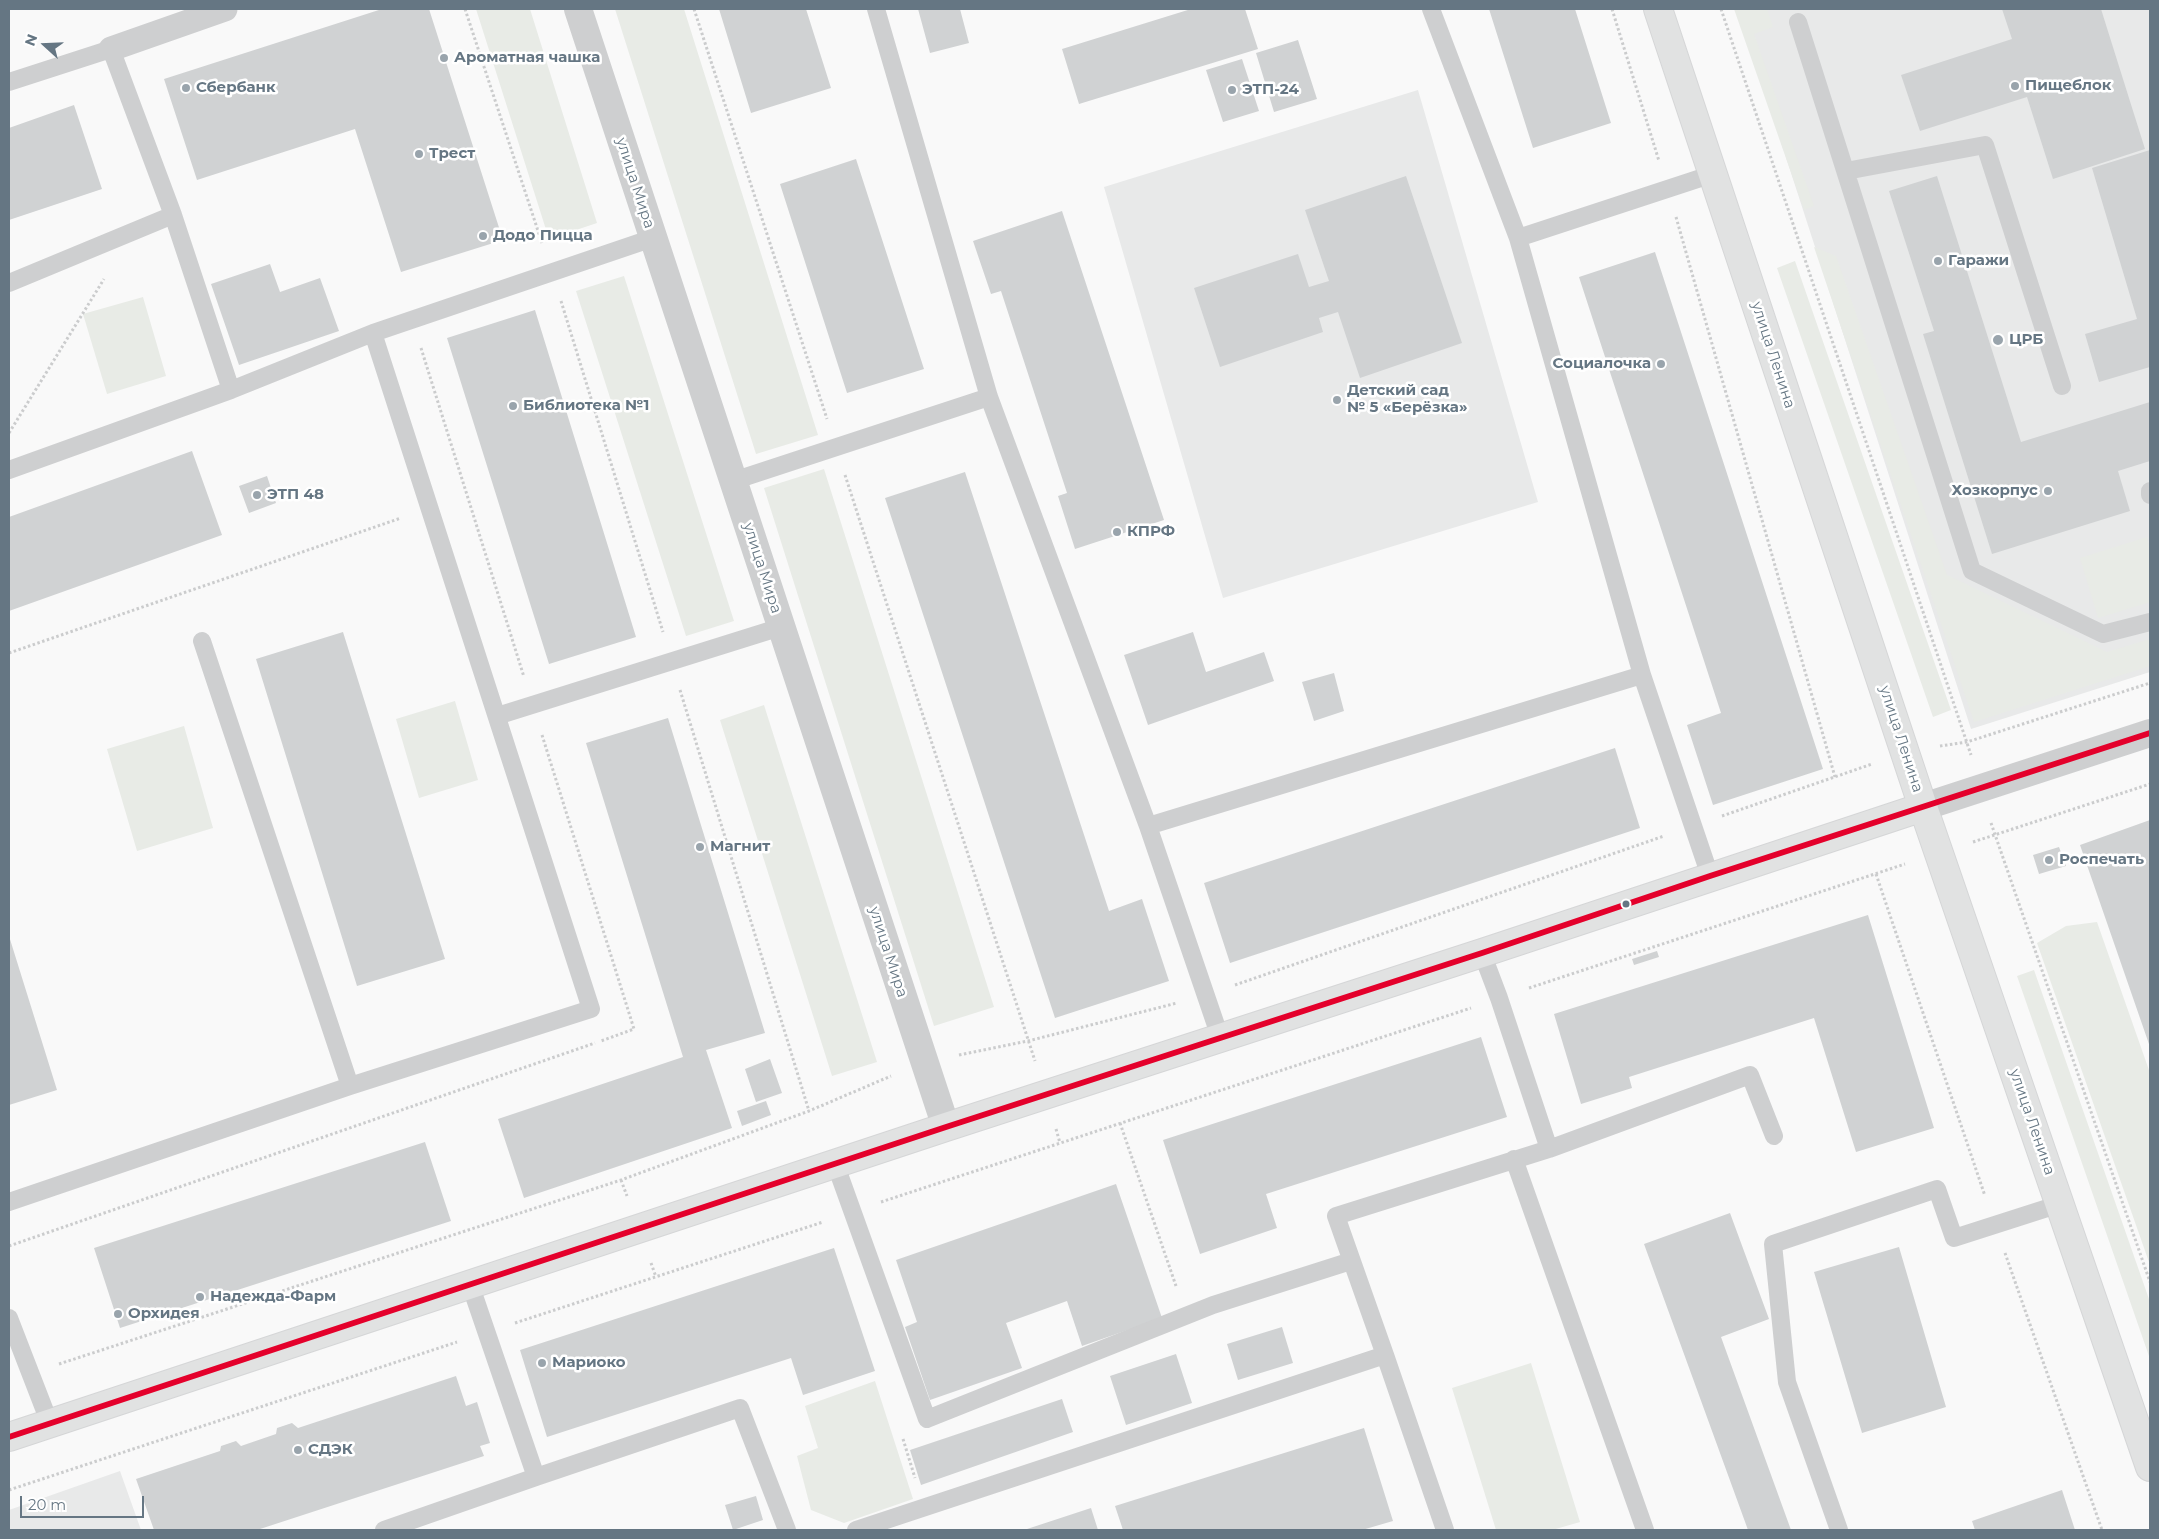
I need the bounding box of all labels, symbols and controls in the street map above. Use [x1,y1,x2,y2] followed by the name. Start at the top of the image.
[20,20,70,70] north arrow
[21,31,41,48] text: N
[454,49,600,67] place label: Ароматная чашка
[438,52,450,64] marker: Ароматная чашка
[2025,77,2111,95] place label: Пищеблок
[196,79,276,97] place label: Сбербанк
[2009,80,2021,92] marker: Пищеблок
[1242,81,1299,99] place label: ЭТП-24
[180,82,192,94] marker: Сбербанк
[1226,84,1238,96] marker: ЭТП-24
[612,135,658,231] street label: улица Мира
[429,145,475,163] place label: Трест
[413,148,425,160] marker: Трест
[493,227,593,245] place label: Додо Пицца
[477,230,489,242] marker: Додо Пицца
[1948,252,2009,270] place label: Гаражи
[1932,255,1944,267] marker: Гаражи
[1747,299,1799,411] street label: улица Ленина
[2009,331,2043,349] place label: ЦРБ
[1991,333,2005,347] marker: ЦРБ
[1552,355,1651,373] place label: Социалочка
[1655,358,1667,370] marker: Социалочка
[1347,382,1467,417] place label: Детский сад № 5 «Берёзка»
[1331,394,1343,406] marker: Детский сад № 5 «Берёзка»
[523,397,649,415] place label: Библиотека №1
[507,400,519,412] marker: Библиотека №1
[1952,482,2038,500] place label: Хозкорпус
[2042,485,2054,497] marker: Хозкорпус
[267,486,324,504] place label: ЭТП 48
[251,489,263,501] marker: ЭТП 48
[739,520,785,616] street label: улица Мира
[1127,523,1175,541] place label: КПРФ
[1111,526,1123,538] marker: КПРФ
[1875,683,1927,795] street label: улица Ленина
[710,838,770,856] place label: Магнит
[694,841,706,853] marker: Магнит
[2059,851,2144,869] place label: Роспечать
[2043,854,2055,866] marker: Роспечать
[1621,899,1631,909] unlabelled marker
[865,904,911,1000] street label: улица Мира
[2005,1067,2059,1177] street label: улица Ленина
[210,1288,336,1306] place label: Надежда-Фарм
[194,1291,206,1303] marker: Надежда-Фарм
[128,1305,200,1323] place label: Орхидея
[112,1308,124,1320] marker: Орхидея
[552,1354,626,1372] place label: Мариоко
[536,1357,548,1369] marker: Мариоко
[308,1441,353,1459] place label: СДЭК
[292,1444,304,1456] marker: СДЭК
[22,1486,146,1518] scale bar
[28,1495,66,1514] text: 20 m

